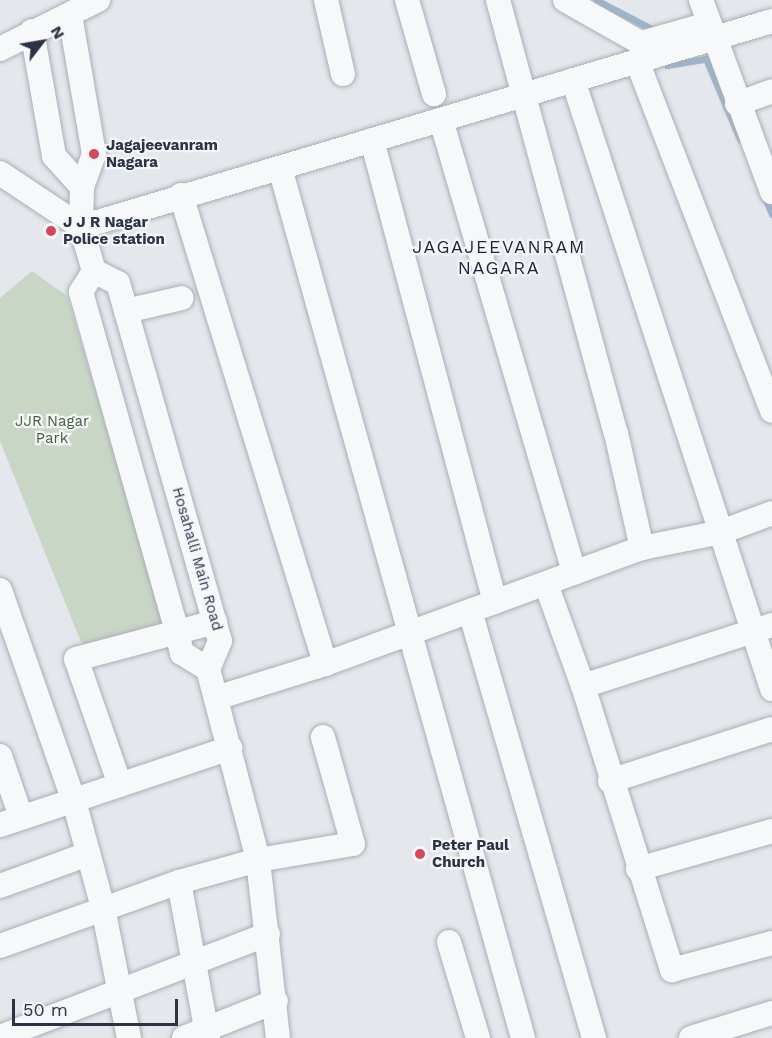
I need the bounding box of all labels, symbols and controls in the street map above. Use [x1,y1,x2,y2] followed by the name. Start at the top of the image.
[12,12,72,72] north arrow
[47,22,69,42] text: N
[106,136,218,171] place label: Jagajeevanram Nagara
[87,147,101,161] marker: Jagajeevanram Nagara
[63,213,165,248] place label: J J R Nagar Police station
[44,224,58,238] marker: J J R Nagar Police station
[412,237,586,280] district label: JAGAJEEVANRAM NAGARA
[15,412,89,447] park label: JJR Nagar Park
[168,485,226,633] street label: Hosahalli Main Road
[432,836,509,871] place label: Peter Paul Church
[413,847,427,861] marker: Peter Paul Church
[15,987,182,1025] scale bar
[23,999,68,1020] text: 50 m

